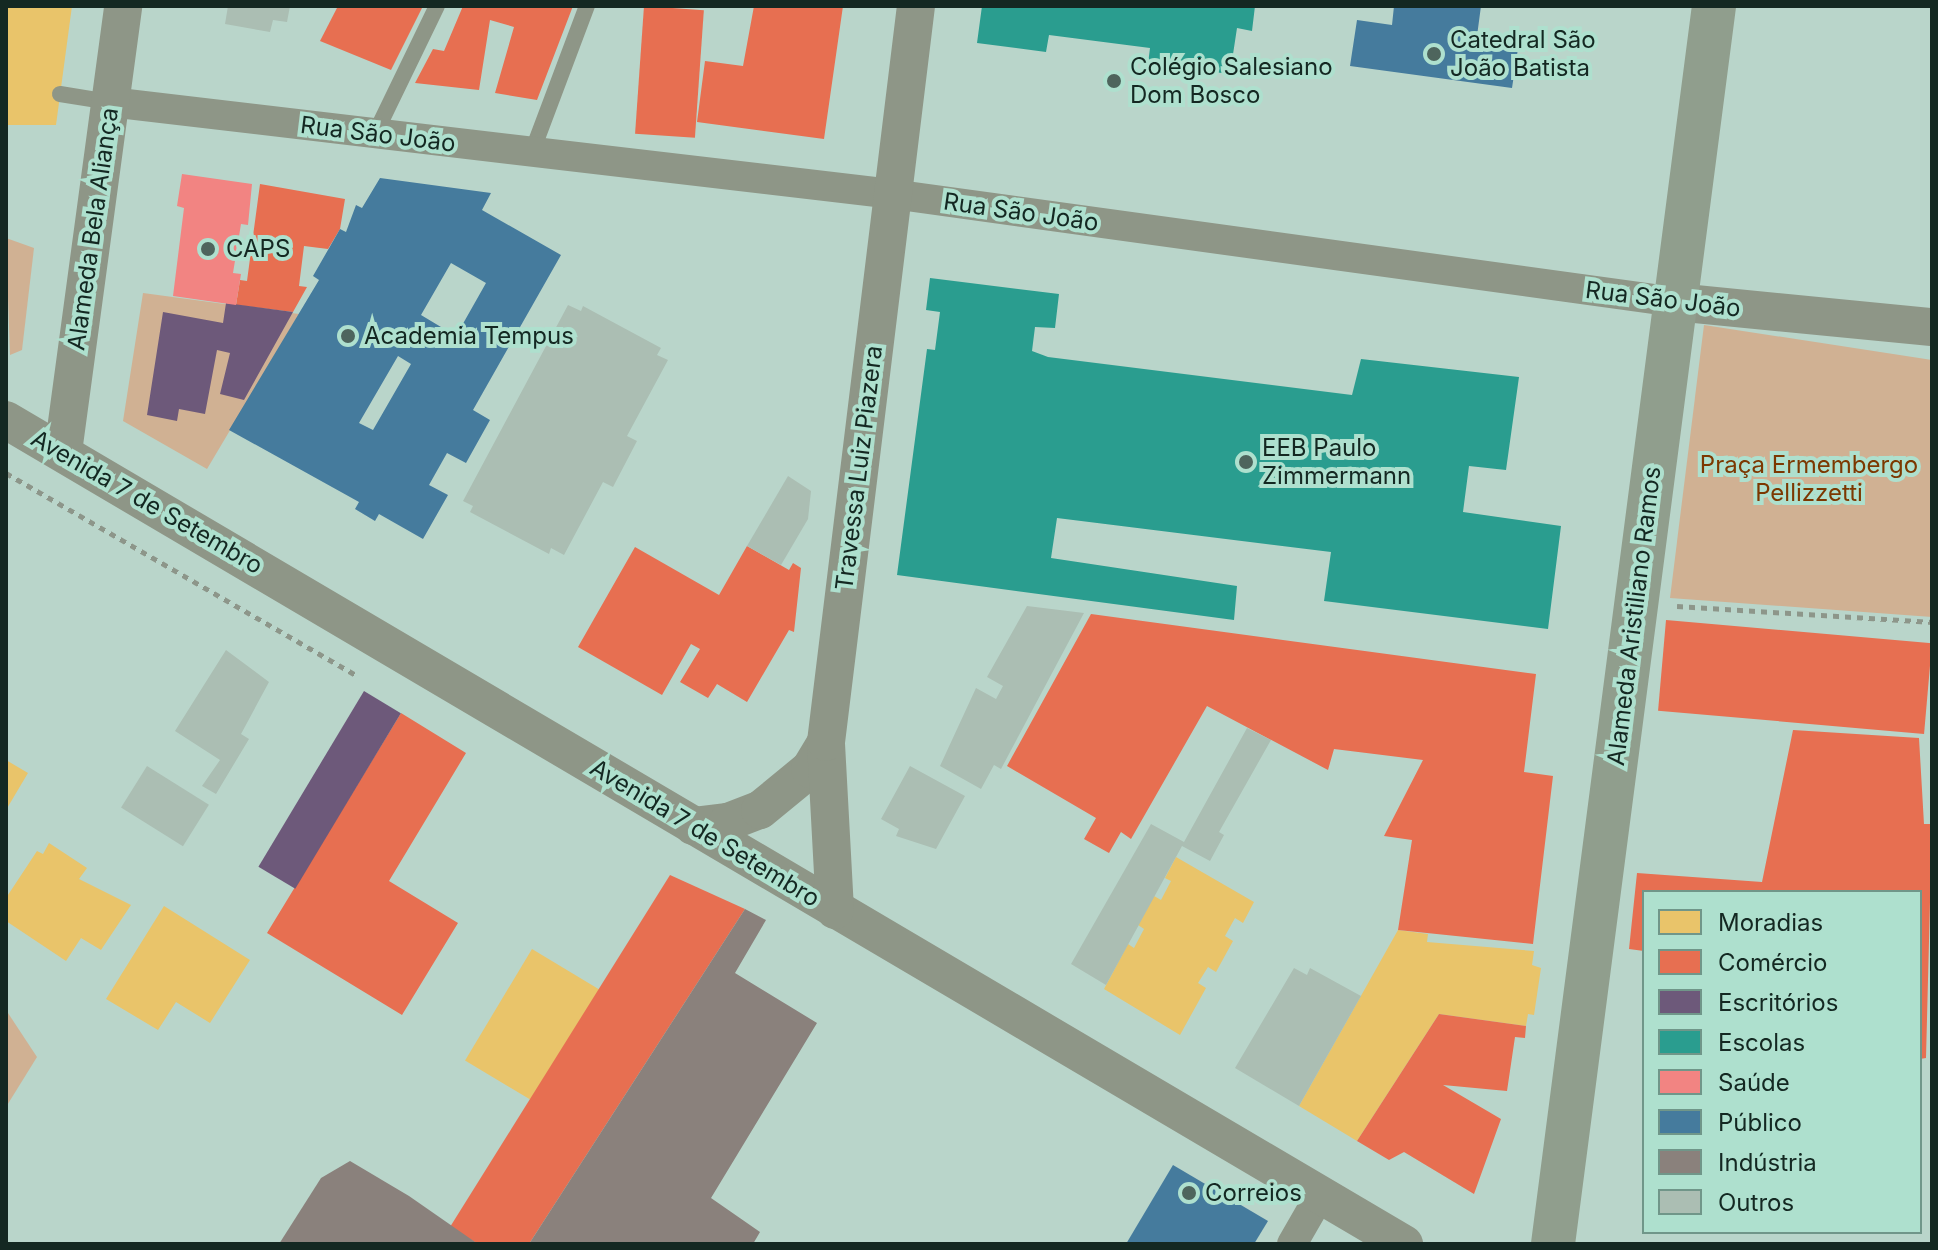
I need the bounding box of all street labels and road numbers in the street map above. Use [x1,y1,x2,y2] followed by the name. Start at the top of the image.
[62,106,124,352] street label: Alameda Bela Aliança
[299,110,457,158] street label: Rua São João
[942,187,1100,237] street label: Rua São João
[1584,275,1742,323] street label: Rua São João
[830,344,888,592] street label: Travessa Luiz Piazera
[26,424,268,580] street label: Avenida 7 de Setembro
[1601,465,1667,767] street label: Alameda Aristiliano Ramos
[585,753,825,913] street label: Avenida 7 de Setembro

